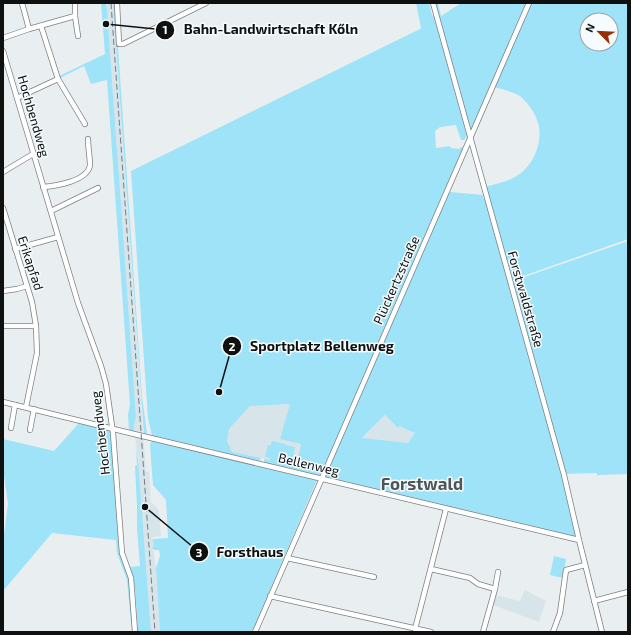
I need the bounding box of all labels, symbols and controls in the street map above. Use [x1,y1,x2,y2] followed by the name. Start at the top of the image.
[579,12,619,52] north arrow
[155,17,366,43] callout: Bahn-Landwirtschaft Kőln
[184,20,358,37] text: Bahn-Landwirtschaft Kőln
[582,21,597,34] text: N
[162,22,168,36] text: 1
[15,73,53,159] street label: Hochbendweg
[369,233,423,327] street label: Plückertzstraße
[15,234,47,292] street label: Erikapfad
[505,249,547,349] street label: Forstwaldstraße
[222,333,402,359] callout: Sportplatz Bellenweg
[250,337,394,354] text: Sportplatz Bellenweg
[229,339,236,353] text: 2
[87,390,113,476] street label: Hochbendweg
[277,449,341,479] street label: Bellenweg
[381,473,463,493] district label: Forstwald
[189,539,292,565] callout: Forsthaus
[216,543,284,560] text: Forsthaus
[196,545,203,559] text: 3

